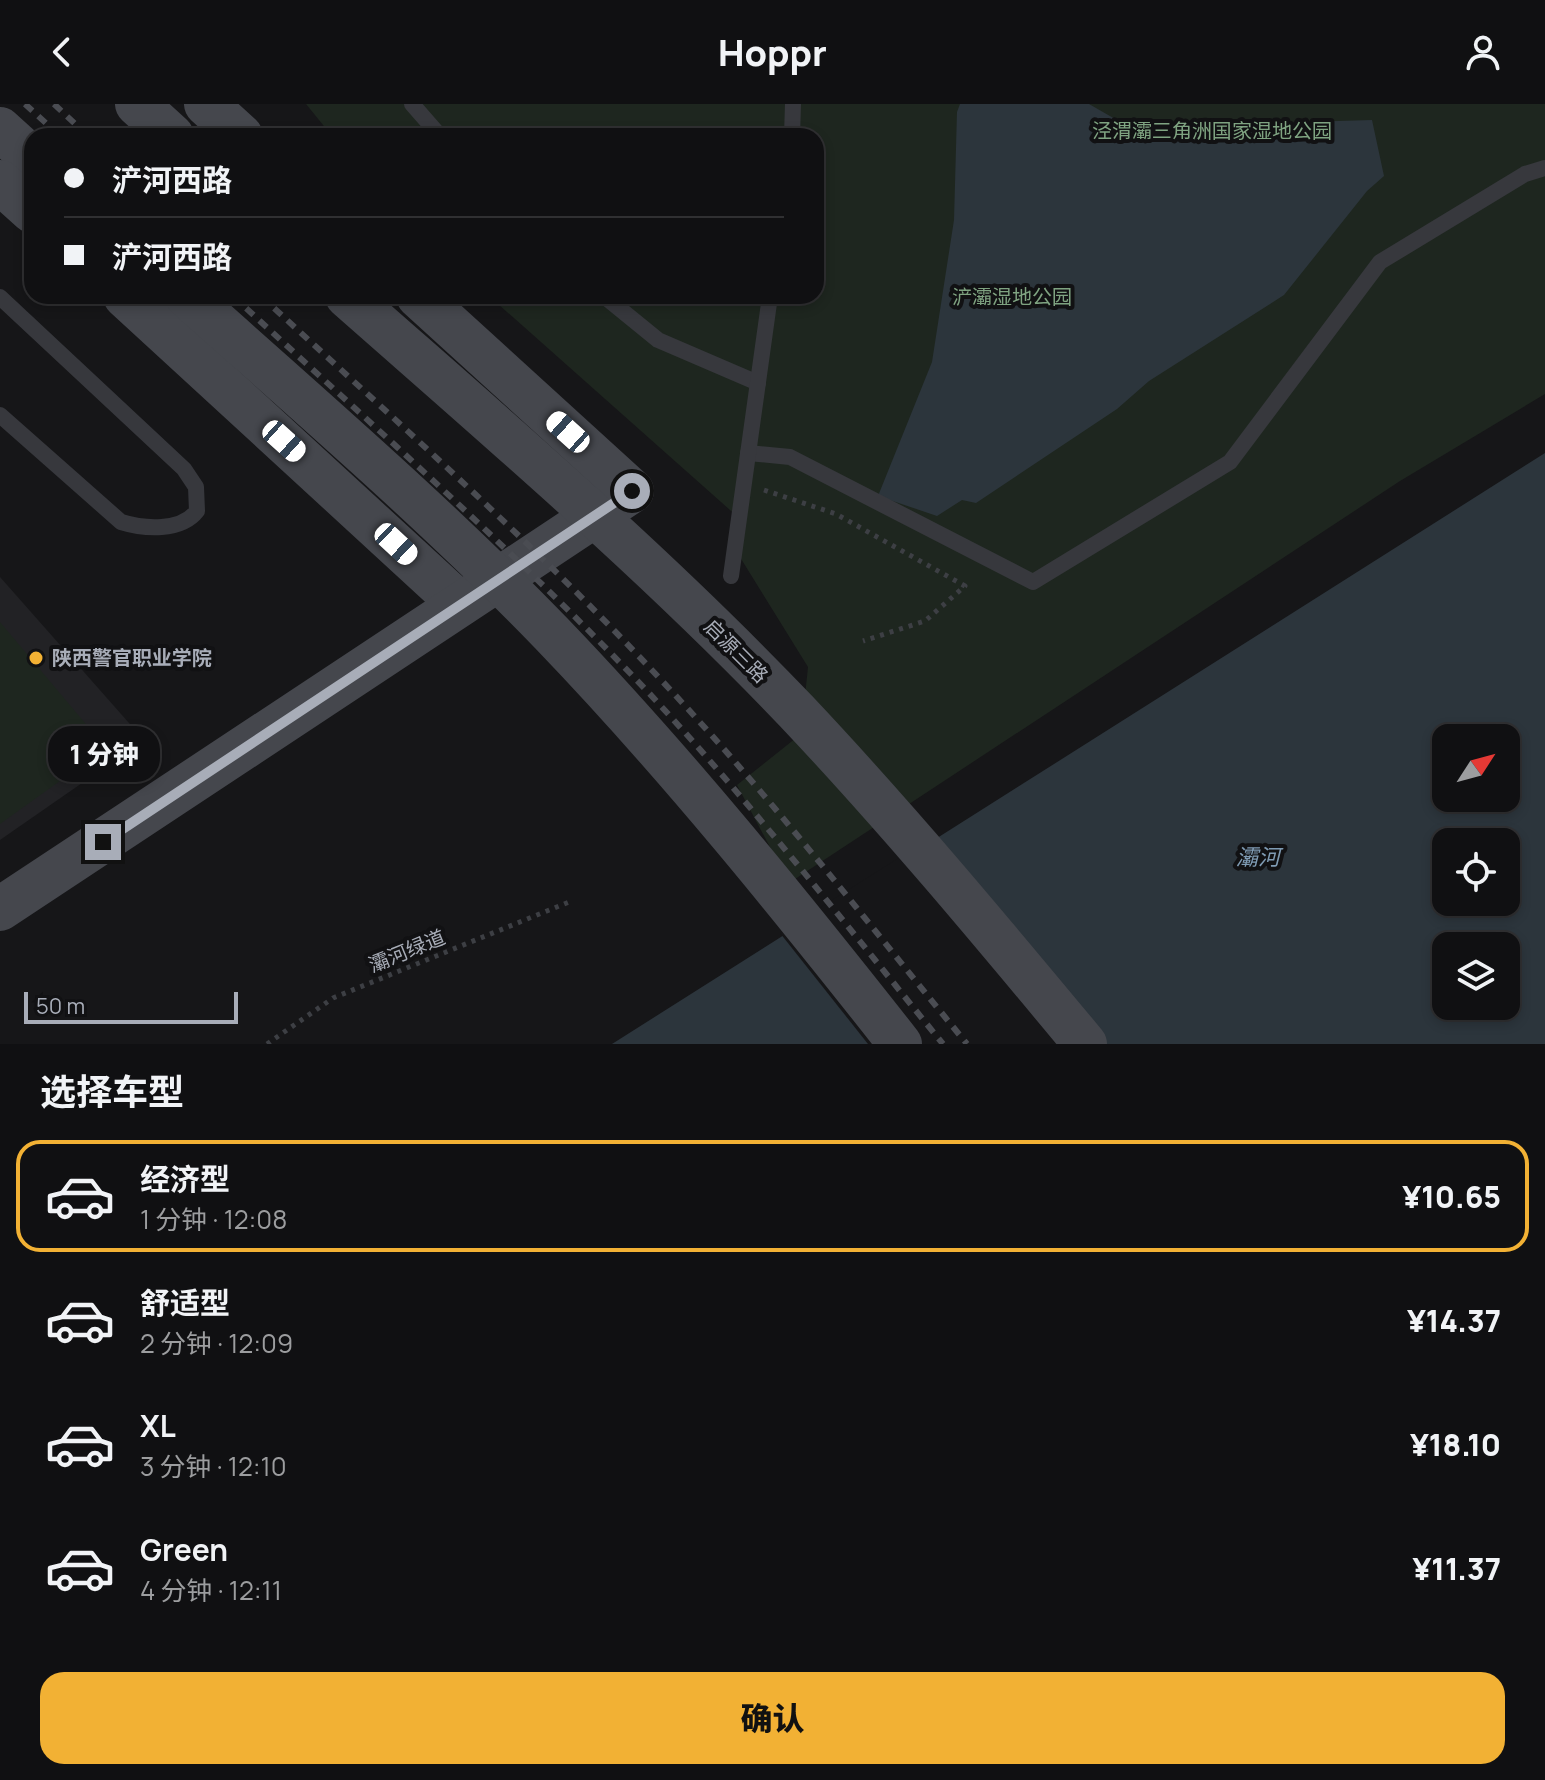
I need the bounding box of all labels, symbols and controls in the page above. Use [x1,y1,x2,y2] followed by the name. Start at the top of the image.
[718,28,827,77] text: Hoppr
[40,30,84,74] icon: back
[1461,30,1505,74] icon: person
[1092,117,1332,144] park label: 泾渭灞三角洲国家湿地公园
[112,159,232,200] text: 浐河西路
[112,236,232,277] text: 浐河西路
[952,283,1072,310] park label: 浐灞湿地公园
[542,407,594,457] car
[258,416,310,466] car
[614,473,650,509] route start
[370,519,422,569] car
[699,613,774,688] street label: 启源三路
[52,644,212,671] place label: 陕西警官职业学院
[27,649,45,667] marker: 陕西警官职业学院
[1432,724,1520,812] north arrow
[1432,724,1520,1020] map controls
[47,726,159,782] callout: 1 分钟
[69,736,139,772] text: 1 分钟
[85,824,121,860] route end
[1432,828,1520,916] button: locate
[1236,842,1284,872] water label: 灞河
[365,923,449,978] street label: 灞河绿道
[1432,932,1520,1020] button: layers
[24,988,238,1024] scale bar
[36,991,85,1021] text: 50 m
[40,1067,184,1116] text: 选择车型
[140,1158,230,1199] text: 经济型
[44,1160,116,1232] icon: car
[1402,1176,1501,1217] text: ¥10.65
[140,1201,287,1237] text: 1 分钟 · 12:08
[140,1282,230,1323] text: 舒适型
[44,1284,116,1356] icon: car
[1407,1300,1501,1341] text: ¥14.37
[140,1325,293,1361] text: 2 分钟 · 12:09
[140,1405,176,1446] text: XL
[44,1408,116,1480] icon: car
[1410,1424,1501,1465] text: ¥18.10
[140,1448,287,1484] text: 3 分钟 · 12:10
[140,1529,228,1570] text: Green
[44,1532,116,1604] icon: car
[1412,1548,1501,1589] text: ¥11.37
[140,1572,282,1608] text: 4 分钟 · 12:11
[40,1672,1505,1764] button: 确认

